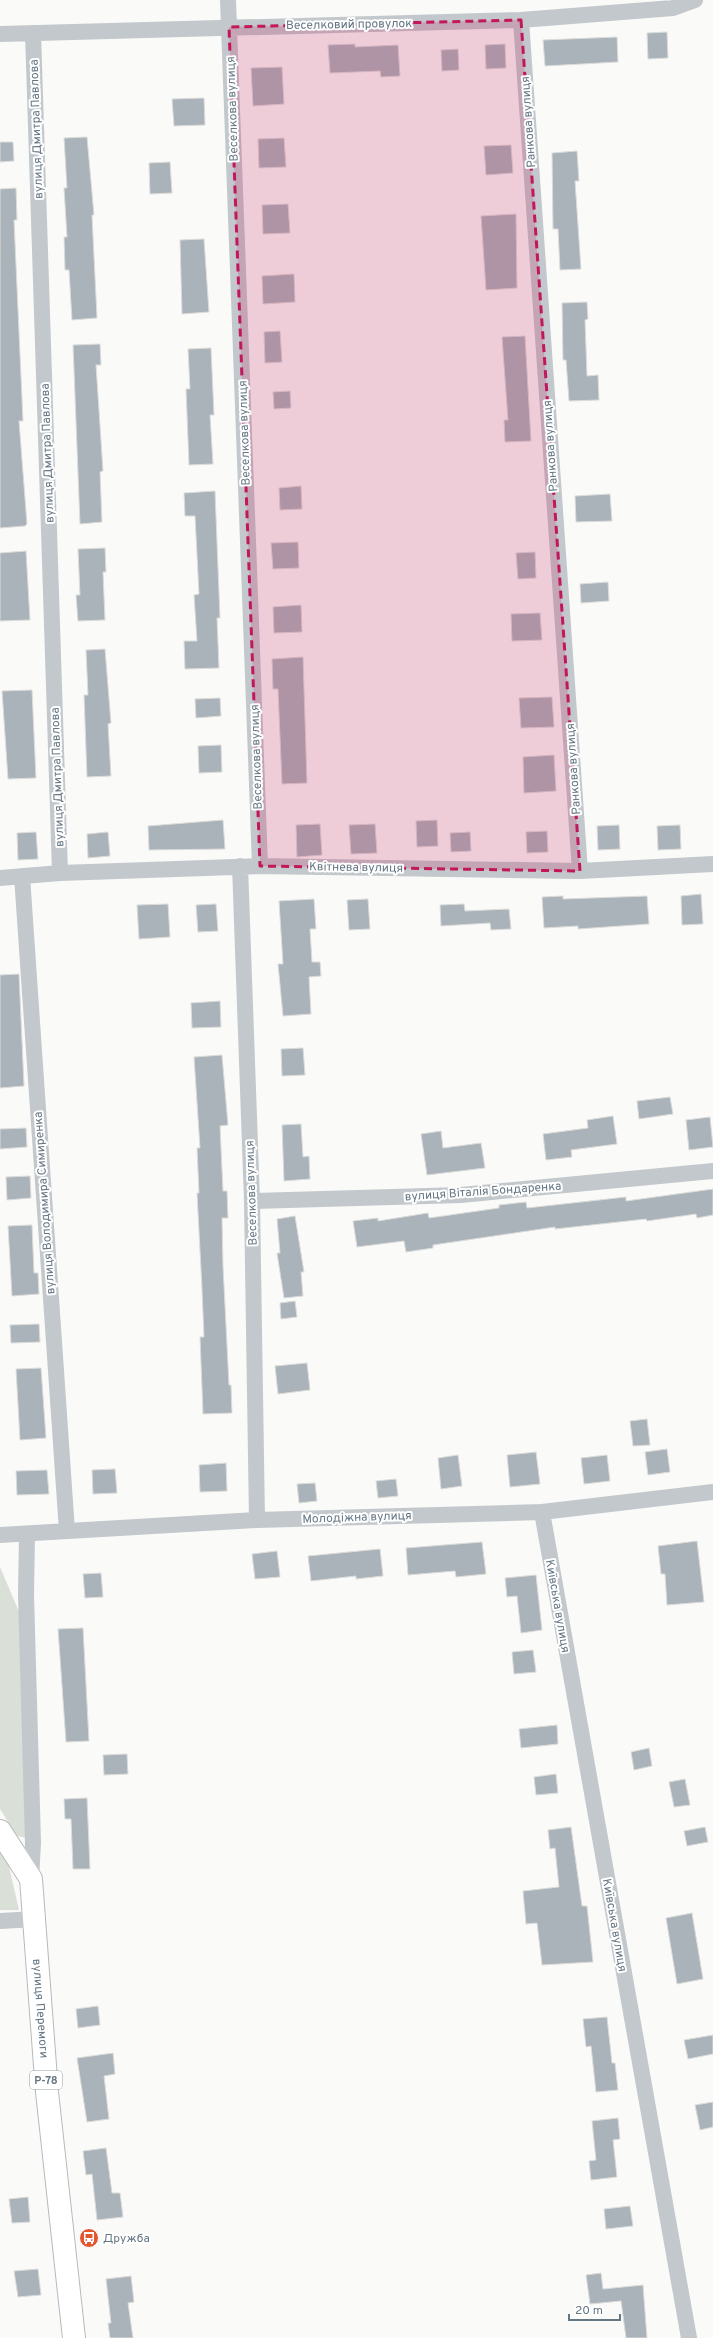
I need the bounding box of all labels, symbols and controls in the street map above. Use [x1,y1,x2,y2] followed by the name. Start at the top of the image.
[286,16,412,34] street label: Веселковий провулок
[223,56,243,162] street label: Веселкова вулиця
[27,59,47,199] street label: вулиця Дмитра Павлова
[518,76,540,168] street label: Ранкова вулиця
[235,380,255,486] street label: Веселкова вулиця
[38,383,58,523] street label: вулиця Дмитра Павлова
[540,400,562,492] street label: Ранкова вулиця
[247,704,267,810] street label: Веселкова вулиця
[48,707,68,847] street label: вулиця Дмитра Павлова
[563,723,585,815] street label: Ранкова вулиця
[309,859,403,877] street label: Квітнева вулиця
[31,1111,59,1295] street label: вулиця Володимира Симиренка
[242,1140,262,1246] street label: Веселкова вулиця
[404,1179,562,1205] street label: вулиця Віталія Бондаренка
[302,1508,412,1528] street label: Молодіжна вулиця
[541,1558,573,1654] street label: Київська вулиця
[598,1877,630,1973] street label: Київська вулиця
[28,1958,51,2059] street label: вулиця Перемоги
[30,2071,62,2089] road number: Р-78
[78,2227,100,2249] bus stop icon: Дружба
[103,2231,150,2247] place label: Дружба
[569,2296,620,2322] scale bar
[575,2303,603,2319] text: 20 m

